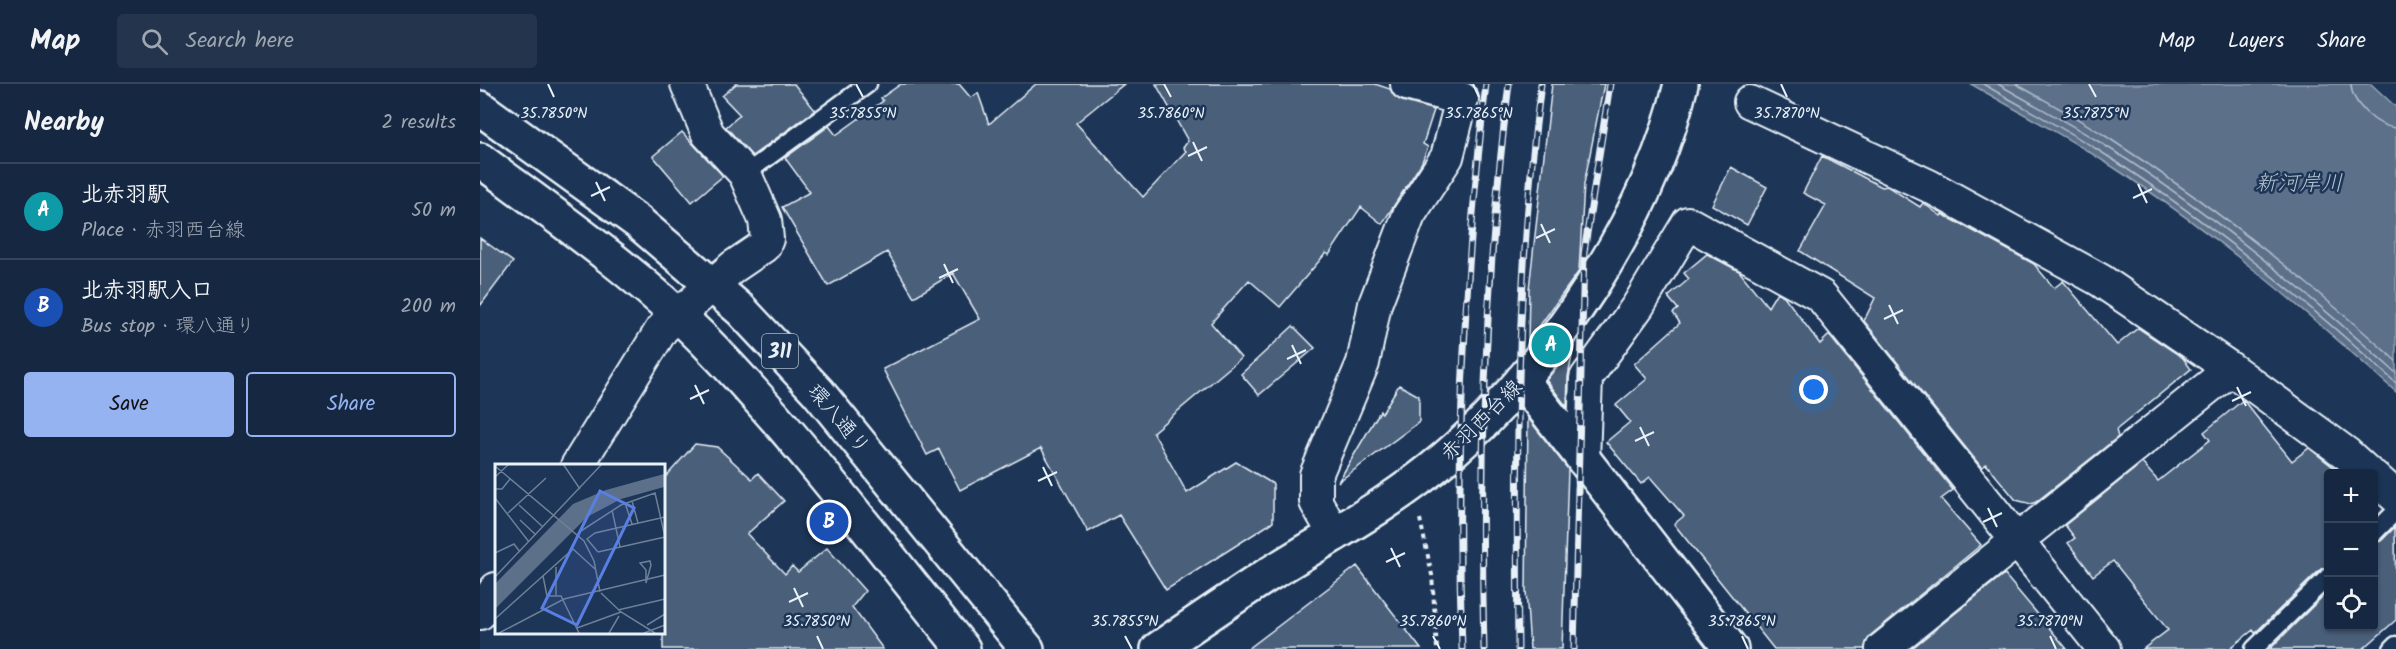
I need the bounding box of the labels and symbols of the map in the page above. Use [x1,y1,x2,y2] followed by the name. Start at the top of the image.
[521,102,587,126] text: 35.7850°N
[829,102,897,126] text: 35.7855°N
[1137,102,1205,126] text: 35.7860°N
[1445,102,1513,126] text: 35.7865°N
[1754,102,1820,126] text: 35.7870°N
[2063,102,2129,126] text: 35.7875°N
[2255,167,2343,202] water label: 新河岸川
[1532,322,1570,368] pin: A
[762,334,798,368] road number: 311
[1433,372,1531,470] street label: 赤羽西台線
[1799,375,1828,404] your location
[798,377,877,463] street label: 環八通り
[495,464,664,634] inset map
[810,500,848,544] pin: B
[784,610,850,634] text: 35.7850°N
[1091,610,1159,634] text: 35.7855°N
[1399,610,1467,634] text: 35.7860°N
[1708,610,1776,634] text: 35.7865°N
[2017,610,2083,634] text: 35.7870°N

